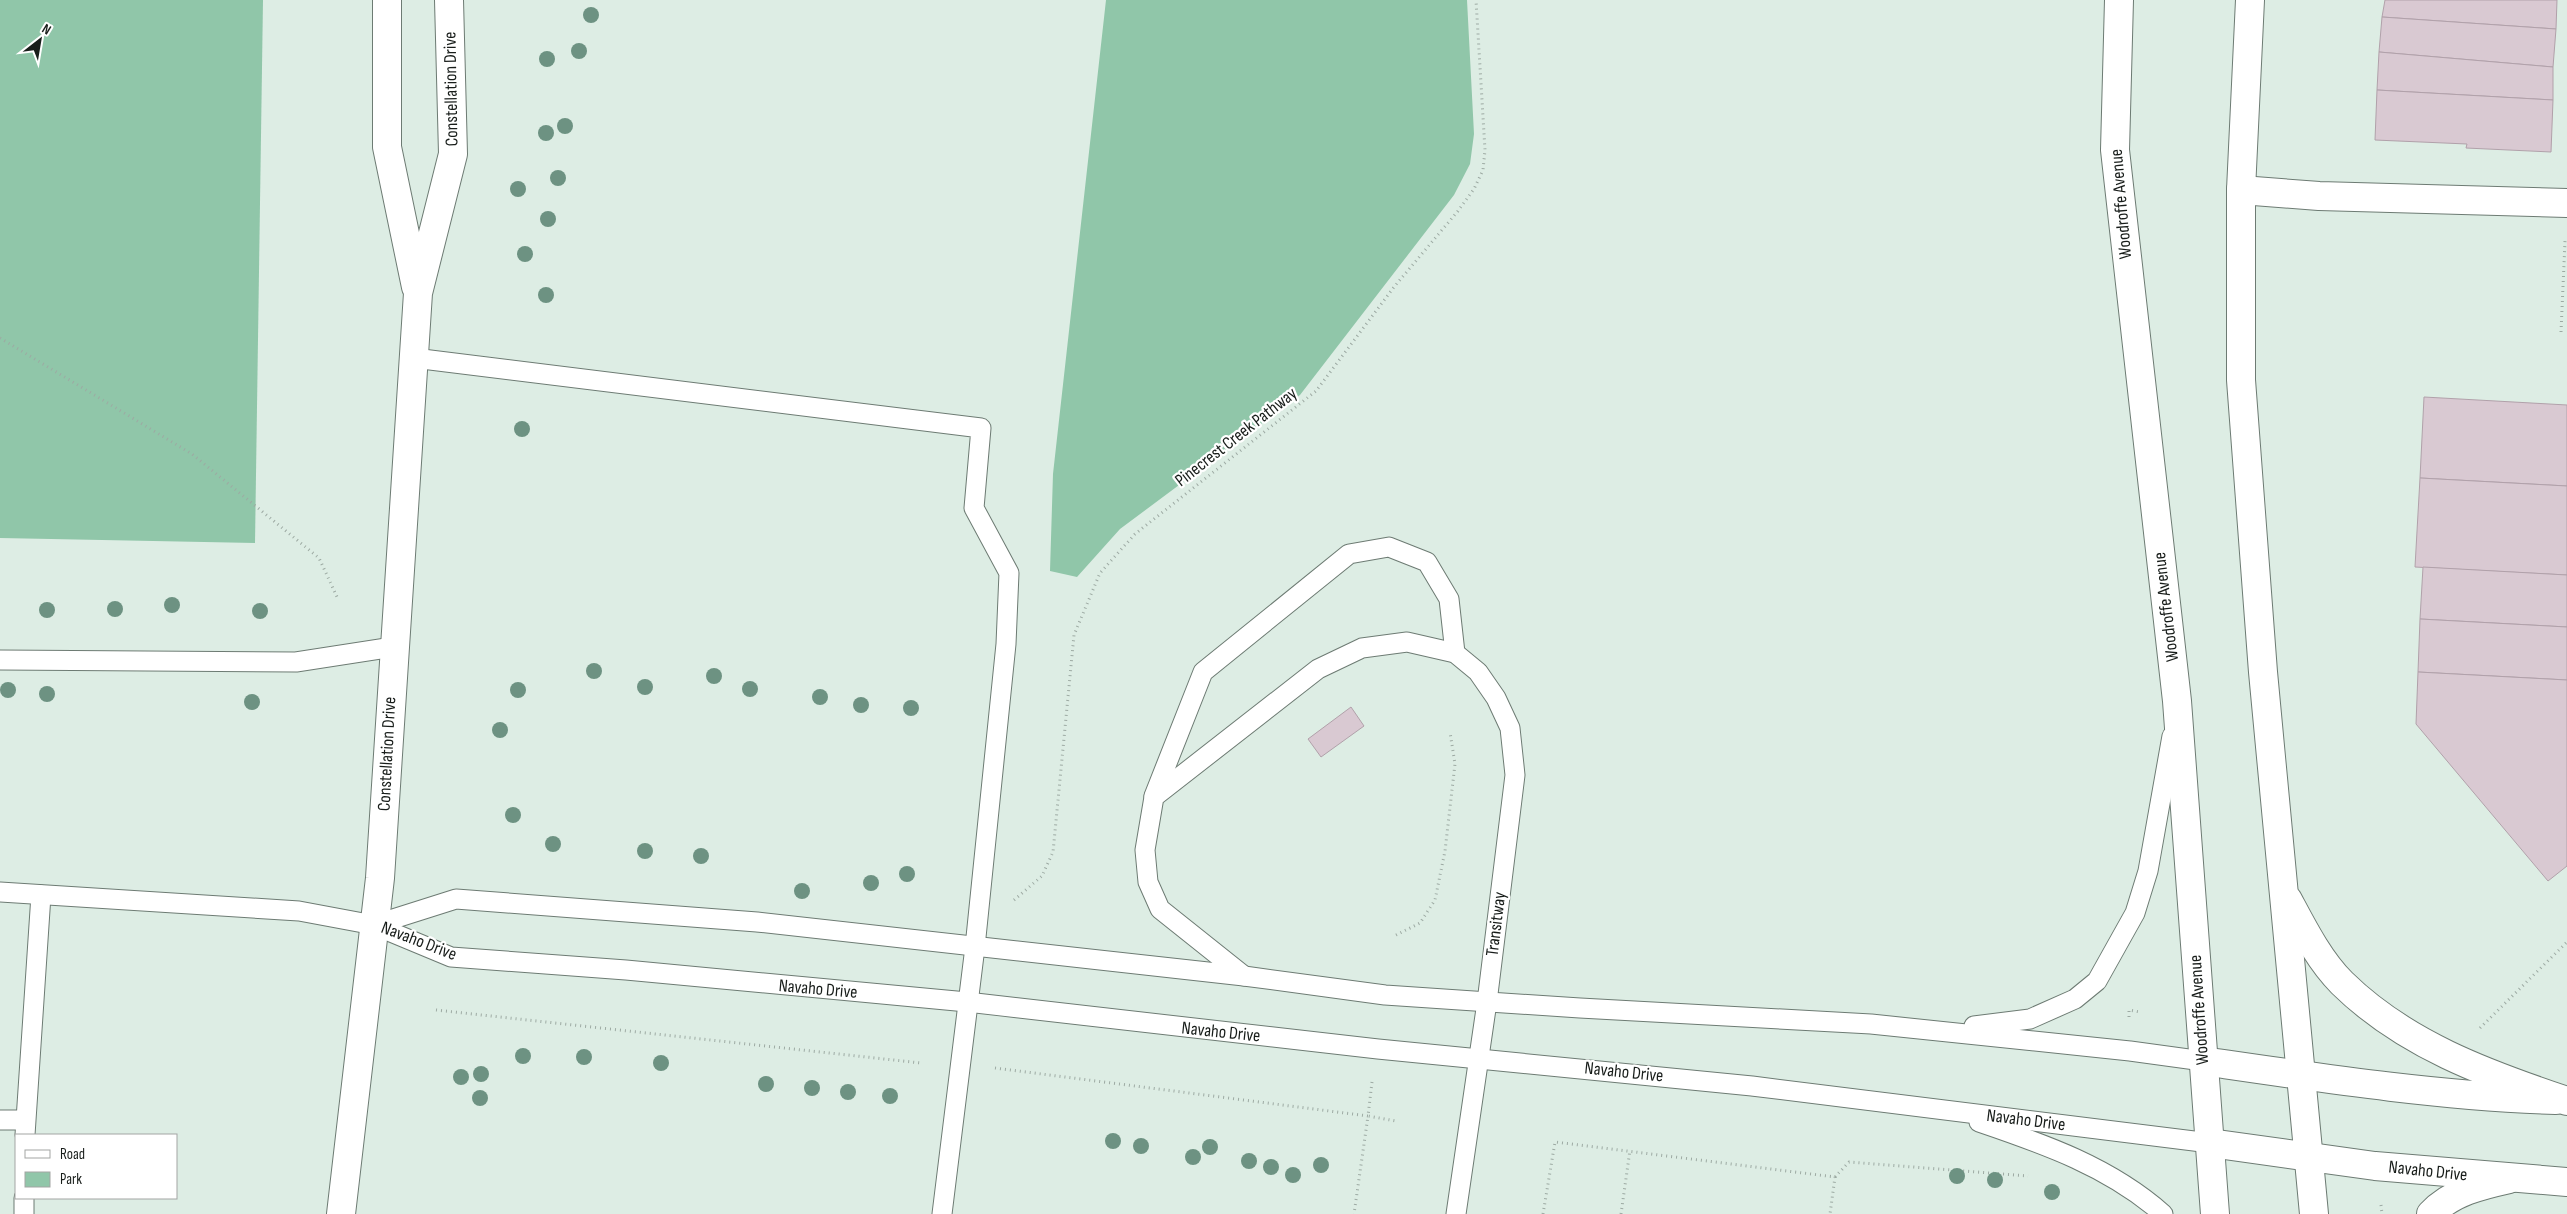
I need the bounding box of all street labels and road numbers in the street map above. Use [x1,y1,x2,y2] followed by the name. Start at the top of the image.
[440,31,462,147] street label: Constellation Drive
[2106,148,2136,260] street label: Woodroffe Avenue
[1171,383,1301,491] street label: Pinecrest Creek Pathway
[2149,551,2183,663] street label: Woodroffe Avenue
[374,696,400,812] street label: Constellation Drive
[1482,891,1510,957] street label: Transitway
[378,917,460,965] street label: Navaho Drive
[2185,954,2213,1066] street label: Woodroffe Avenue
[778,975,858,1003] street label: Navaho Drive
[1181,1017,1261,1047] street label: Navaho Drive
[1584,1057,1664,1087] street label: Navaho Drive
[1985,1105,2067,1135] street label: Navaho Drive
[2388,1156,2468,1186] street label: Navaho Drive

